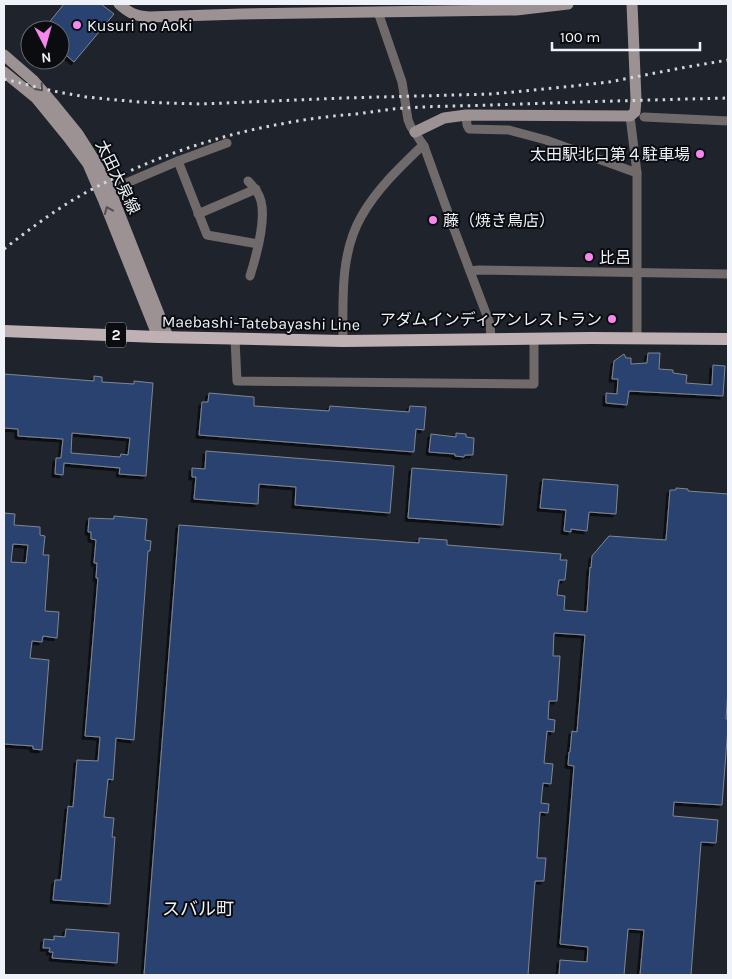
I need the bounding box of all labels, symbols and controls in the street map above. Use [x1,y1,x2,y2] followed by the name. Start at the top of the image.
[87,16,193,35] place label: Kusuri no Aoki
[71,19,83,31] marker: Kusuri no Aoki
[20,20,70,70] north arrow
[552,20,700,52] scale bar
[560,28,600,46] text: 100 m
[40,48,52,66] text: N
[34,82,43,91] one-way arrow
[92,137,144,217] street label: 太田大泉線
[530,145,690,164] place label: 太田駅北口第４駐車場
[694,148,706,160] marker: 太田駅北口第４駐車場
[104,207,114,215] one-way arrow
[443,211,555,230] place label: 藤（焼き鳥店）
[427,214,439,226] marker: 藤（焼き鳥店）
[599,248,631,267] place label: 比呂
[583,251,595,263] marker: 比呂
[380,310,602,329] place label: アダムインディアンレストラン
[162,312,360,334] street label: Maebashi-Tatebayashi Line
[606,313,618,325] marker: アダムインディアンレストラン
[106,322,126,348] road number: 2
[162,898,234,920] district label: スバル町

